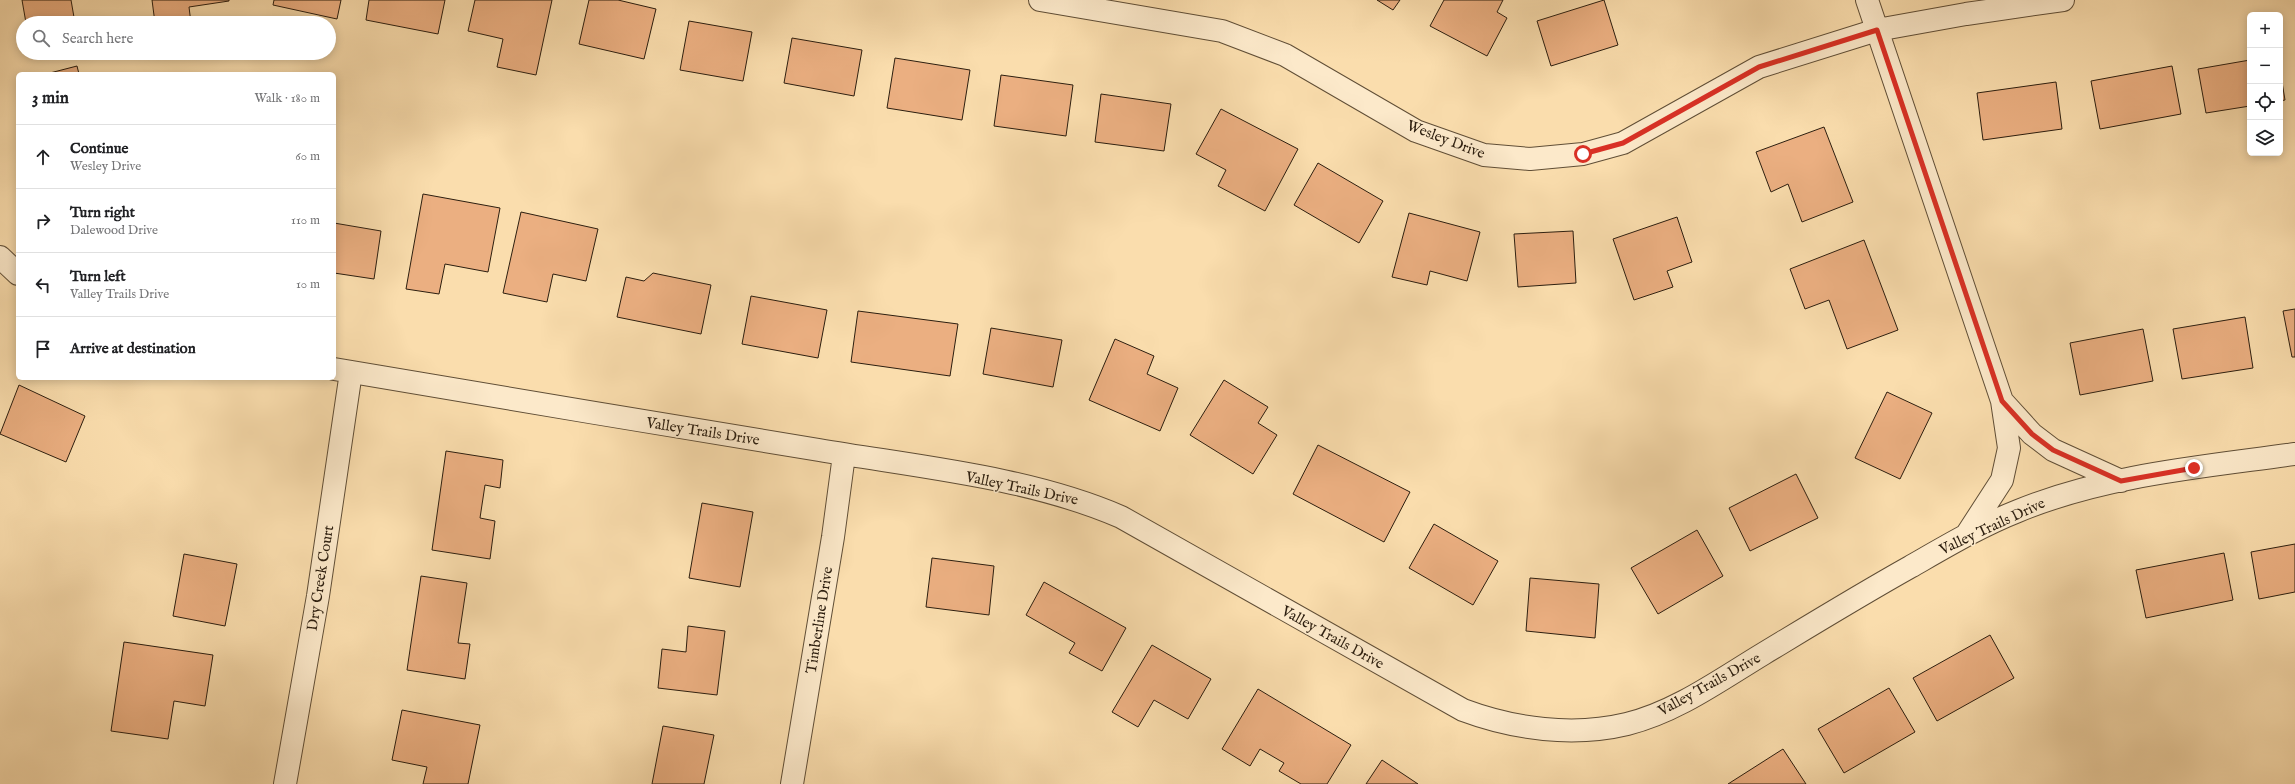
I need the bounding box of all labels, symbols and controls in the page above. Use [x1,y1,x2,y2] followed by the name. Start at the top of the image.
[2247,12,2283,156] map controls
[2247,12,2283,48] button: +
[16,16,336,60] search box
[30,27,52,49] icon: search
[62,29,133,48] text: Search here
[2247,48,2283,84] button: −
[2247,84,2283,120] button: locate
[32,88,69,109] text: 3 min
[255,90,320,107] text: Walk · 180 m
[1404,116,1488,163] street label: Wesley Drive
[2247,120,2283,156] button: layers
[70,139,128,158] text: Continue
[1574,145,1592,163] route start
[32,146,54,168] icon: ahead
[295,148,320,165] text: 60 m
[70,158,141,175] text: Wesley Drive
[70,203,135,222] text: Turn right
[32,210,54,232] icon: right
[291,212,320,229] text: 110 m
[70,222,158,239] text: Dalewood Drive
[70,267,126,286] text: Turn left
[32,274,54,296] icon: left
[296,276,320,293] text: 10 m
[70,286,169,303] text: Valley Trails Drive
[32,338,54,360] icon: arrive
[70,339,196,358] text: Arrive at destination
[644,413,761,450] street label: Valley Trails Drive
[2185,459,2203,477] route end
[963,467,1080,510] street label: Valley Trails Drive
[1935,494,2048,560] street label: Valley Trails Drive
[303,524,338,632] street label: Dry Creek Court
[802,565,837,675] street label: Timberline Drive
[1277,601,1387,674] street label: Valley Trails Drive
[1654,648,1764,721] street label: Valley Trails Drive

